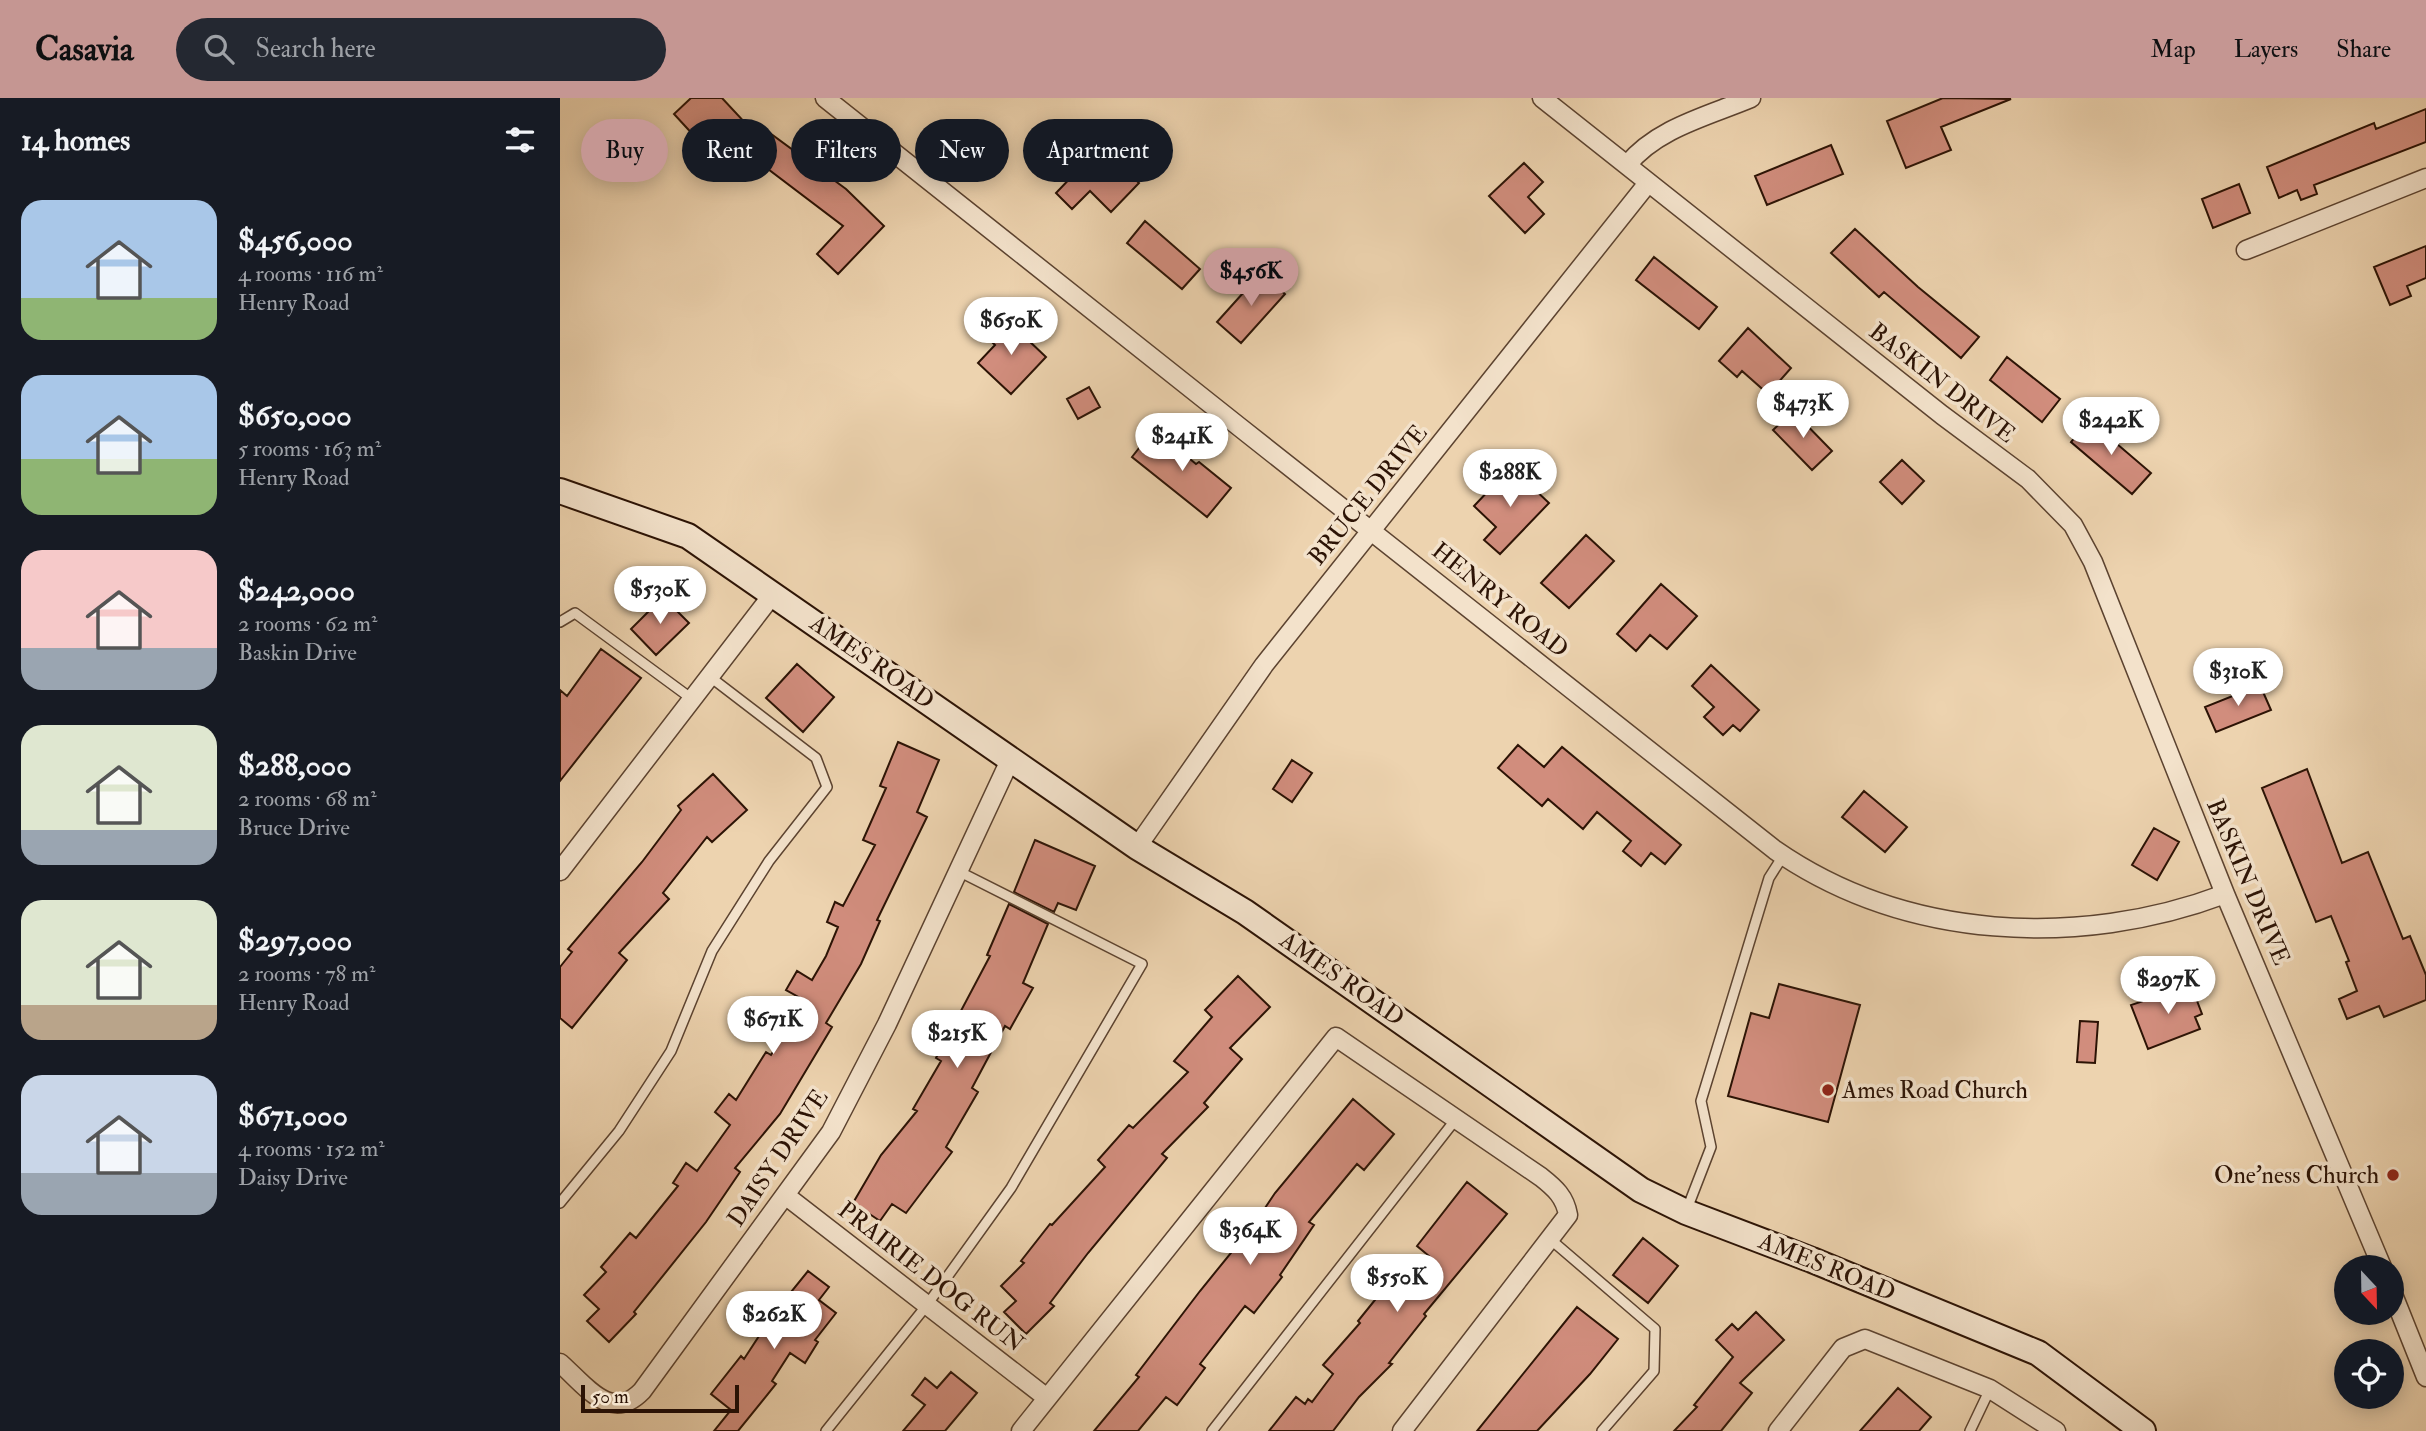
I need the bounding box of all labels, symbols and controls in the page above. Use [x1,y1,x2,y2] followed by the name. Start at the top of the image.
[176,18,666,81] search box
[35,29,134,70] text: Casavia
[200,30,238,68] icon: search
[256,33,376,65] text: Search here
[2151,34,2196,65] text: Map
[2234,34,2298,65] text: Layers
[2336,34,2391,65] text: Share
[581,119,668,182] chip: Buy
[682,119,777,182] chip: Rent
[791,119,901,182] chip: Filters
[915,119,1009,182] chip: New
[1023,119,1173,182] chip: Apartment
[501,121,539,159] icon: filters
[21,122,130,159] text: 14 homes
[238,222,353,259] text: $456,000
[77,228,161,312] icon: home
[1202,248,1300,308] pin: $456K
[1219,256,1283,285] text: $456K
[238,259,383,288] text: 4 rooms · 116 m²
[238,288,350,317] text: Henry Road
[962,298,1060,357] pin: $650K
[980,305,1042,334] text: $650K
[1862,316,2022,450] street label: BASKIN DRIVE
[1754,380,1852,440] pin: $473K
[1773,388,1833,417] text: $473K
[238,397,352,434] text: $650,000
[2062,398,2160,457] pin: $242K
[77,403,161,487] icon: home
[2079,405,2143,434] text: $242K
[1133,414,1231,473] pin: $241K
[1302,418,1434,572] street label: BRUCE DRIVE
[1151,421,1213,450] text: $241K
[238,434,381,463] text: 5 rooms · 163 m²
[1461,450,1559,509] pin: $288K
[1479,457,1541,486] text: $288K
[238,463,350,492] text: Henry Road
[1425,535,1575,665] street label: HENRY ROAD
[611,566,709,626] pin: $530K
[238,572,355,609] text: $242,000
[630,574,690,603] text: $530K
[77,578,161,662] icon: home
[803,607,940,716] street label: AMES ROAD
[238,609,377,638] text: 2 rooms · 62 m²
[238,638,357,667] text: Baskin Drive
[2189,648,2287,708] pin: $310K
[2209,656,2267,685] text: $310K
[238,747,352,784] text: $288,000
[77,753,161,837] icon: home
[238,784,377,813] text: 2 rooms · 68 m²
[2199,794,2297,970] street label: BASKIN DRIVE
[238,813,350,842] text: Bruce Drive
[238,922,352,959] text: $297,000
[1273,924,1410,1033] street label: AMES ROAD
[77,928,161,1012] icon: home
[2119,956,2217,1016] pin: $297K
[238,959,376,988] text: 2 rooms · 78 m²
[2136,964,2200,993] text: $297K
[238,988,350,1017] text: Henry Road
[724,996,822,1056] pin: $671K
[743,1004,803,1033] text: $671K
[908,1010,1006,1070] pin: $215K
[927,1018,987,1047] text: $215K
[1841,1075,2028,1106] place label: Ames Road Church
[1820,1082,1836,1098] marker: Ames Road Church
[721,1083,835,1233] street label: DAISY DRIVE
[238,1097,348,1134] text: $671,000
[77,1103,161,1187] icon: home
[238,1134,385,1163] text: 4 rooms · 152 m²
[2214,1160,2379,1191] place label: One'ness Church
[238,1163,348,1192] text: Daisy Drive
[2385,1167,2401,1183] marker: One'ness Church
[832,1195,1031,1360] street label: PRAIRIE DOG RUN
[1201,1208,1299,1267] pin: $364K
[1219,1215,1281,1244] text: $364K
[1753,1225,1900,1309] street label: AMES ROAD
[1348,1254,1446,1314] pin: $550K
[2334,1255,2404,1325] north arrow
[2334,1255,2404,1409] map controls
[1367,1262,1427,1291] text: $550K
[725,1292,823,1351] pin: $262K
[742,1299,806,1328] text: $262K
[2334,1339,2404,1409] button: locate
[581,1382,738,1414] scale bar
[592,1385,629,1409] text: 50 m

